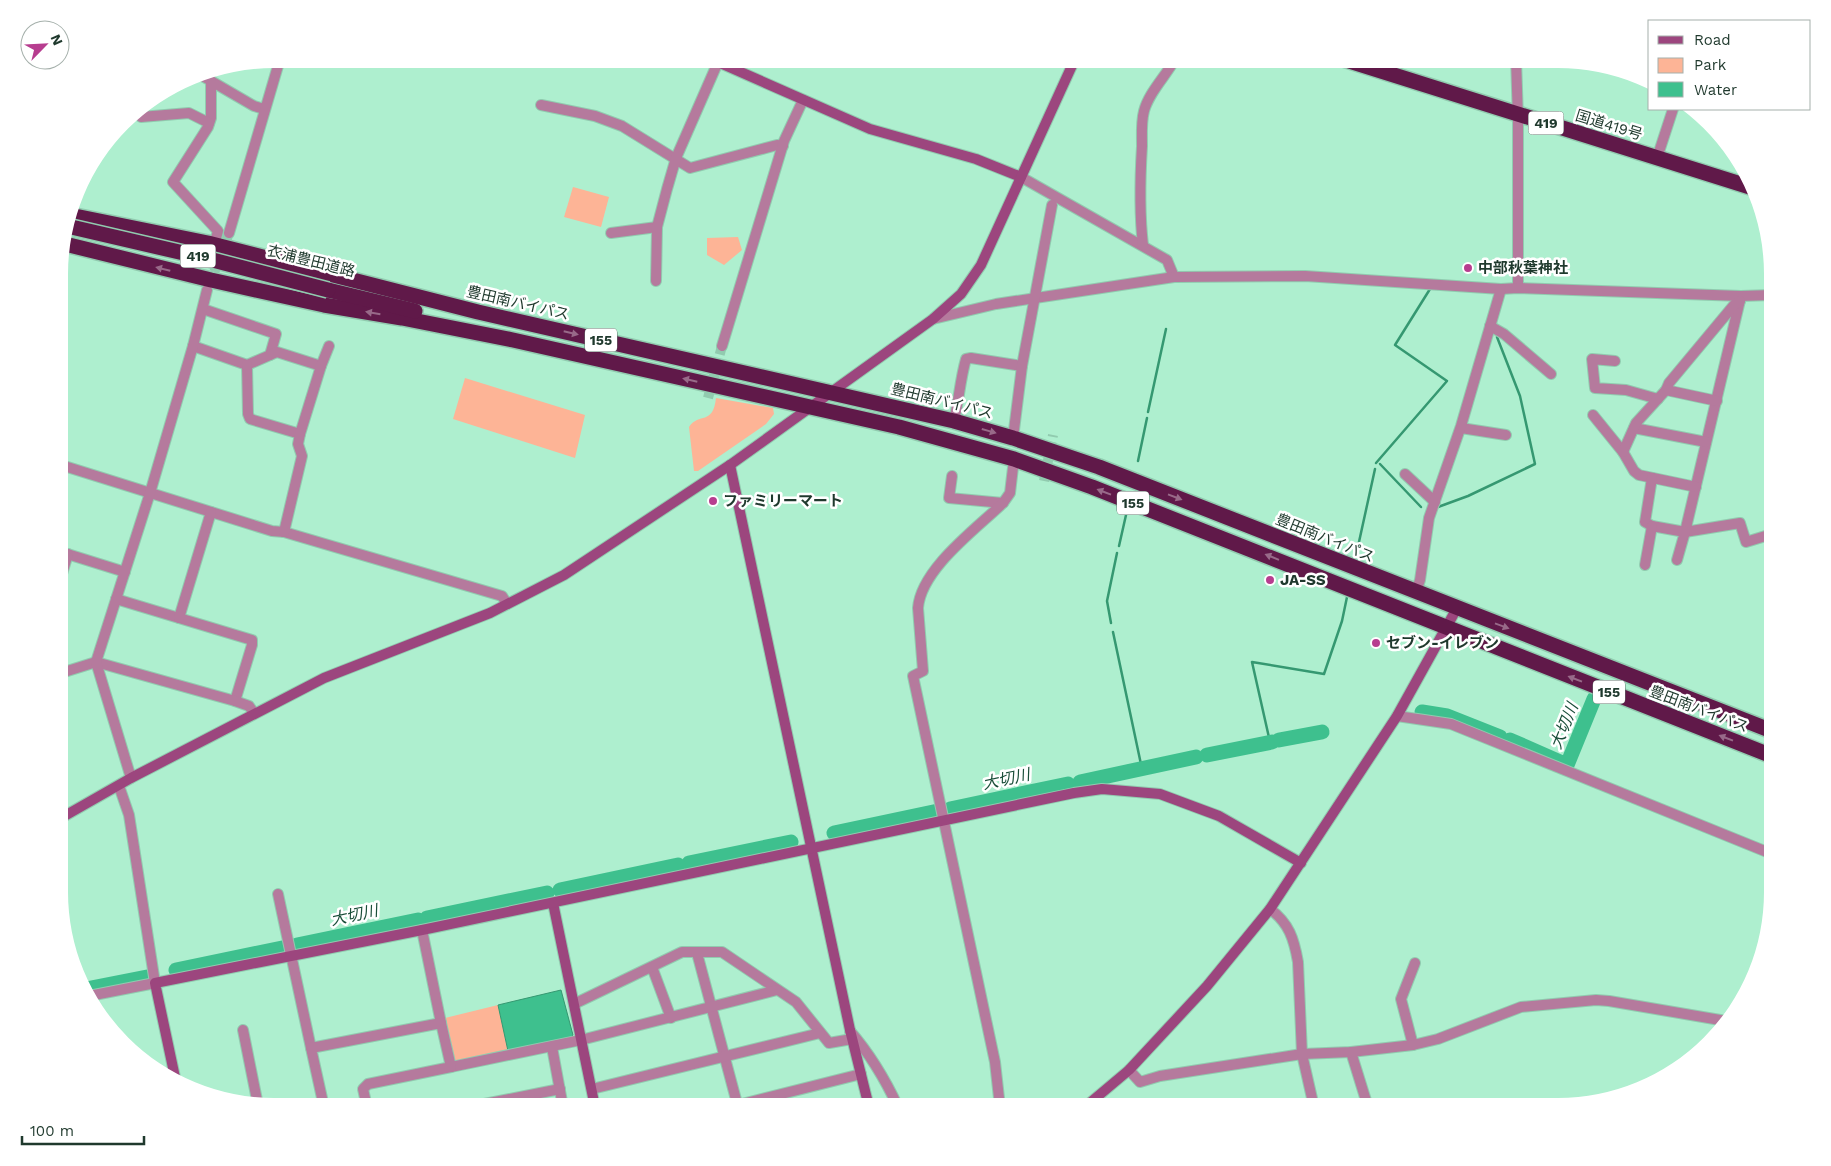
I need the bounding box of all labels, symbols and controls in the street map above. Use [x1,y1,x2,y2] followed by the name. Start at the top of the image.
[20,20,70,70] north arrow
[1648,20,1811,110] legend
[1694,31,1731,49] text: Road
[47,32,66,48] text: N
[1694,56,1727,74] text: Park
[1694,81,1737,99] text: Water
[1573,106,1645,144] street label: 国道419号
[1528,112,1564,134] road number: 419
[265,241,357,281] street label: 衣浦豊田道路
[180,245,216,268] road number: 419
[1478,259,1568,277] place label: 中部秋葉神社
[1462,262,1474,274] marker: 中部秋葉神社
[155,265,170,273] one-way arrow
[465,282,571,324] street label: 豊田南バイパス
[365,309,381,317] one-way arrow
[585,328,617,352] road number: 155
[563,329,578,337] one-way arrow
[681,376,697,384] one-way arrow
[889,380,995,422] street label: 豊田南バイパス
[982,427,997,435] one-way arrow
[1096,488,1111,496] one-way arrow
[723,492,843,510] place label: ファミリーマート
[1117,492,1149,514] road number: 155
[1168,494,1182,502] one-way arrow
[707,495,719,507] marker: ファミリーマート
[1273,510,1377,566] street label: 豊田南バイパス
[1264,553,1279,561] one-way arrow
[1280,571,1326,589] place label: JA-SS
[1264,574,1276,586] marker: JA-SS
[1495,622,1510,630] one-way arrow
[1386,634,1499,652] place label: セブン-イレブン
[1370,637,1382,649] marker: セブン-イレブン
[1567,675,1582,683] one-way arrow
[1593,680,1625,704] road number: 155
[1647,682,1751,736] street label: 豊田南バイパス
[1546,698,1583,752] water label: 大切川
[1719,734,1734,741] one-way arrow
[981,764,1033,793] water label: 大切川
[329,900,381,929] water label: 大切川
[22,1114,145,1146] scale bar
[30,1122,74,1140] text: 100 m

